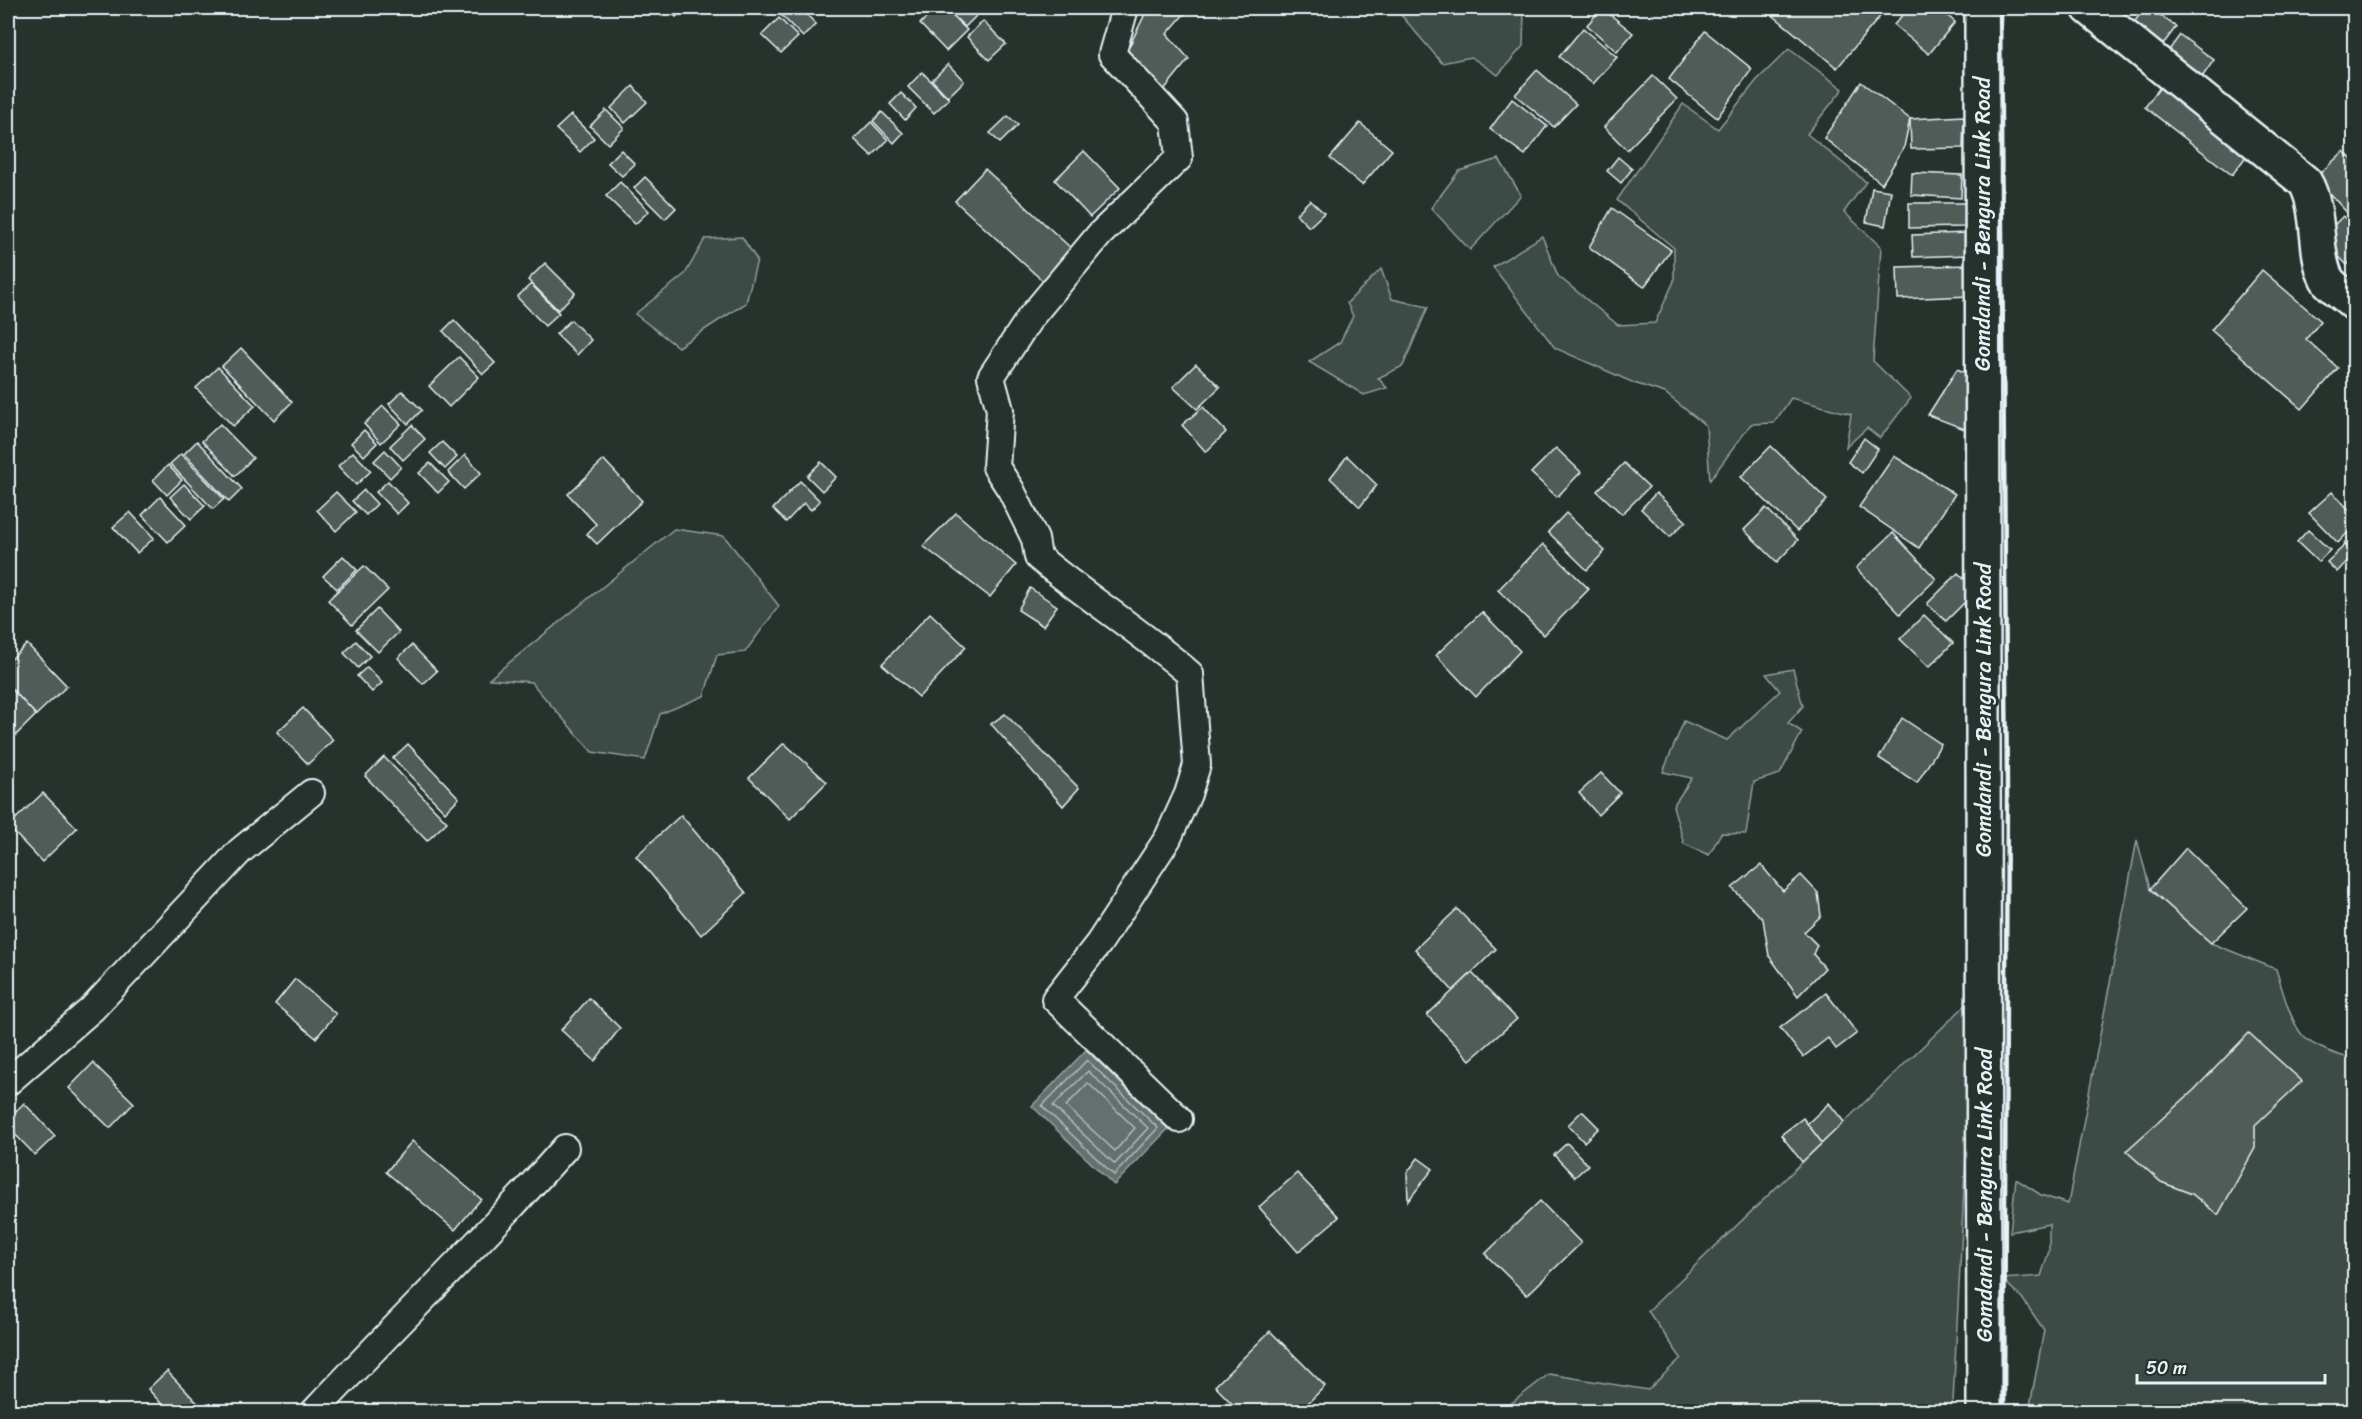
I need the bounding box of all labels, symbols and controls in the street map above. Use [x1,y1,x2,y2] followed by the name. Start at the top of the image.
[1963,76,2002,371] street label: Gomdandi - Bengura Link Road
[1964,562,2003,857] street label: Gomdandi - Bengura Link Road
[1965,1047,2004,1342] street label: Gomdandi - Bengura Link Road
[2137,1347,2324,1385] scale bar
[2146,1352,2187,1384] text: 50 m

